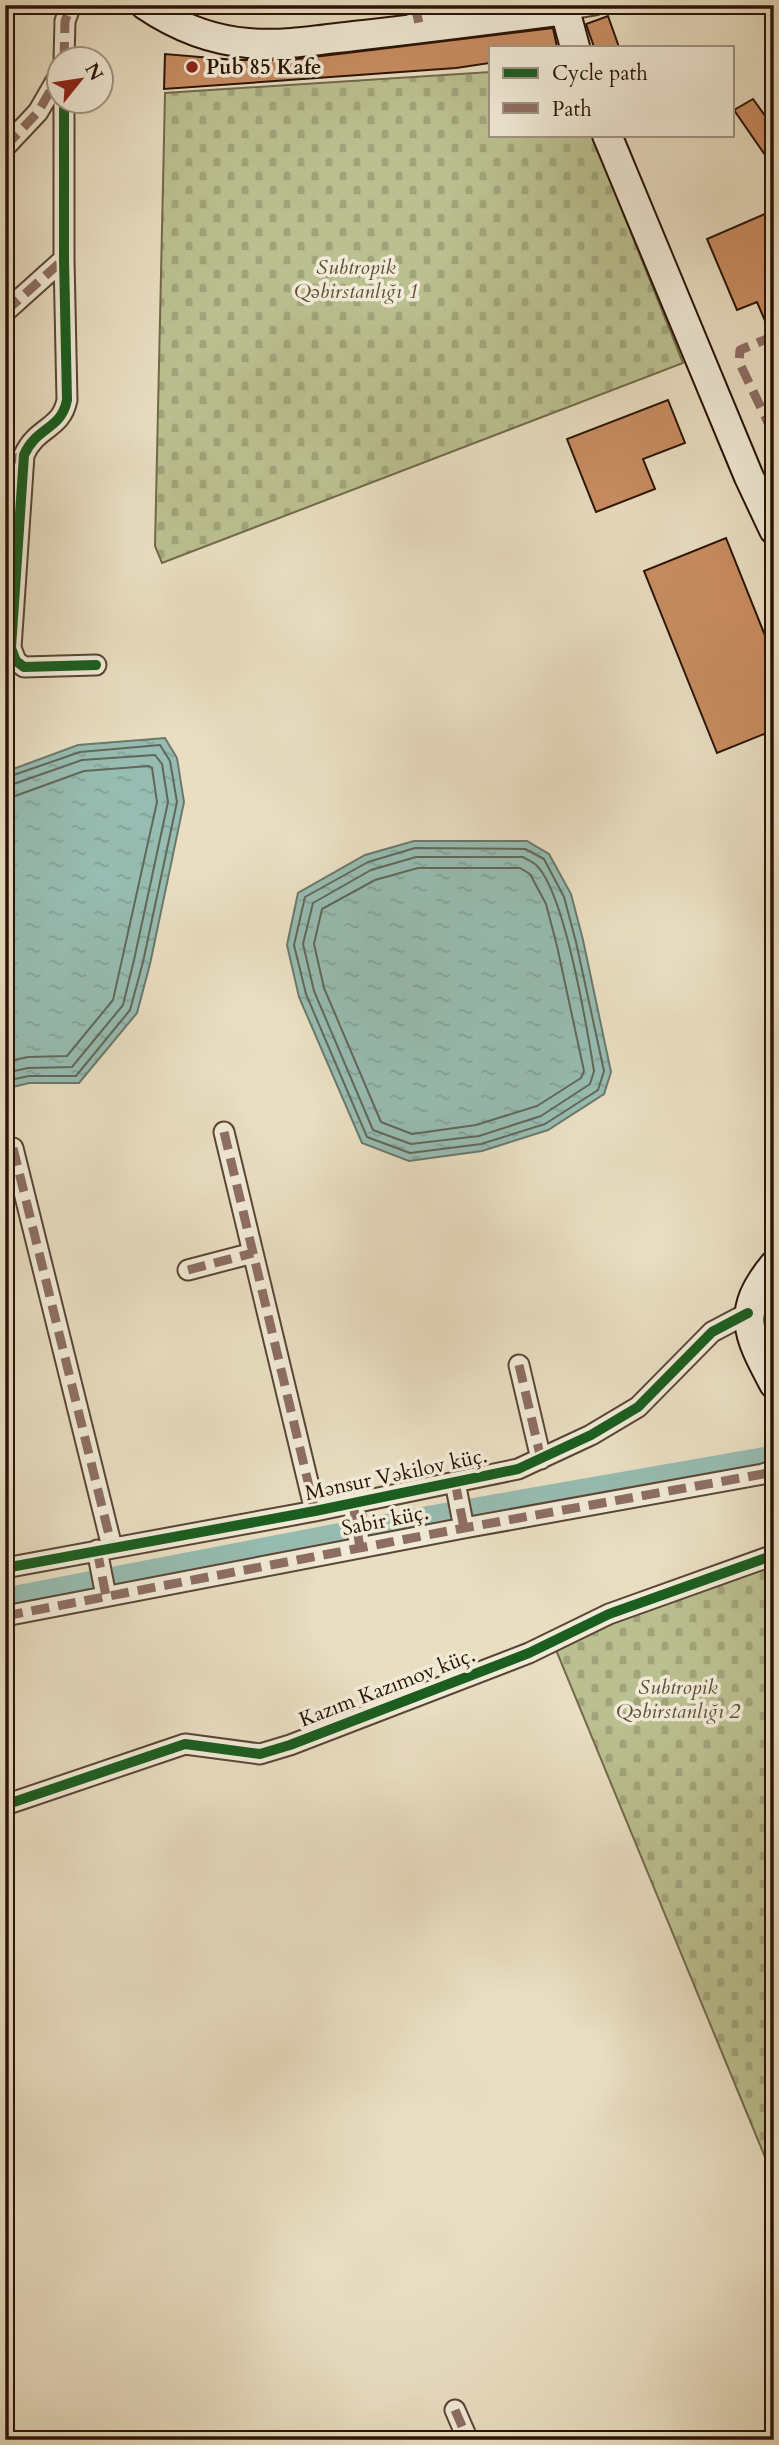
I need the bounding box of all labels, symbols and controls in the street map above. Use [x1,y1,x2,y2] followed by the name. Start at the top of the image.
[46,46,116,116] north arrow
[489,46,734,136] legend
[206,53,322,82] place label: Pub 85 Kafe
[78,58,109,86] text: N
[184,59,200,75] marker: Pub 85 Kafe
[552,59,648,88] text: Cycle path
[552,95,592,124] text: Path
[294,253,418,306] park label: Subtropik Qəbirstanlığı 1
[302,1441,490,1508] street label: Mənsur Vəkilov küç.
[339,1498,431,1543] street label: Sabir küç.
[295,1641,479,1734] street label: Kazım Kazımov küç.
[616,1673,741,1726] park label: Subtropik Qəbirstanlığı 2

